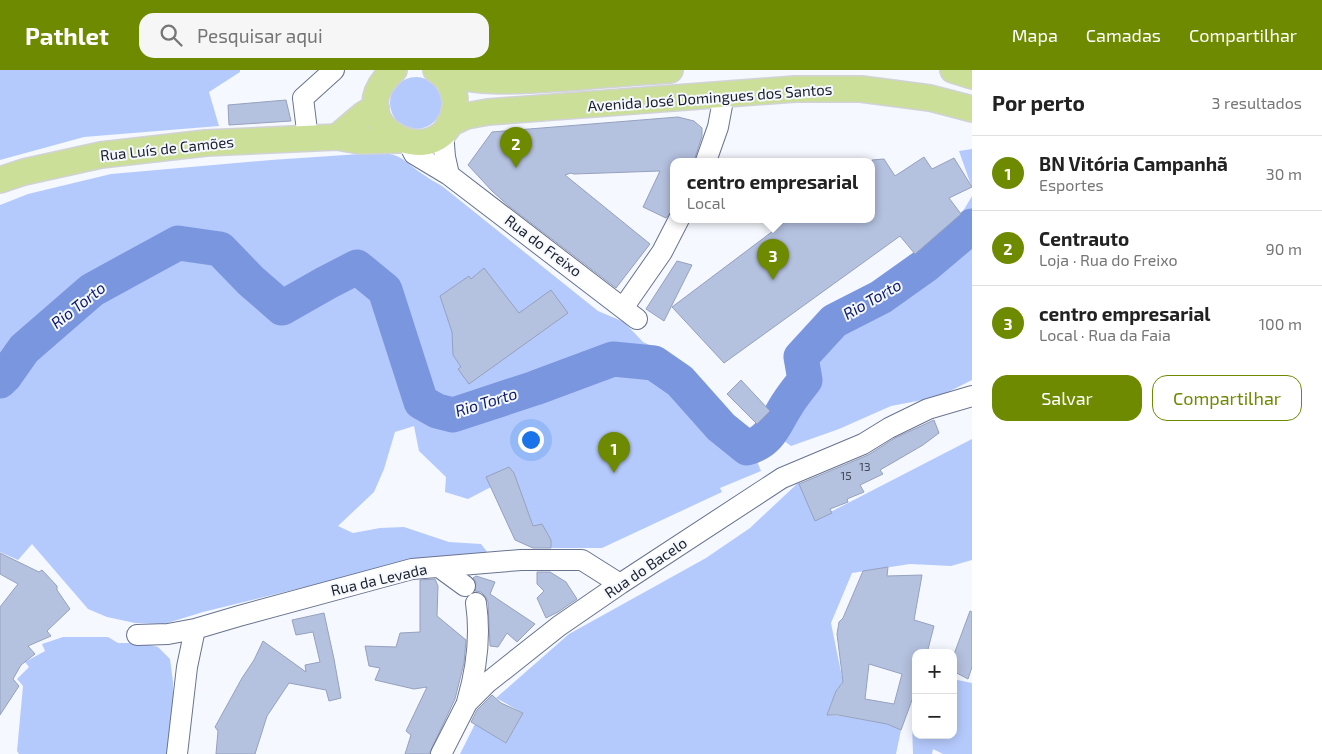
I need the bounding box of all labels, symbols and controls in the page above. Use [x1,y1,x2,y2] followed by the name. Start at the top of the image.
[139,13,489,58] search box
[25,21,109,50] text: Pathlet
[157,21,185,49] icon: search
[197,24,323,47] text: Pesquisar aqui
[1012,24,1058,46] text: Mapa
[1086,24,1161,46] text: Camadas
[1189,24,1297,46] text: Compartilhar
[587,79,833,115] street label: Avenida José Domingues dos Santos
[992,90,1085,115] text: Por perto
[1212,93,1302,112] text: 3 resultados
[500,127,532,168] pin: 2
[99,132,235,164] street label: Rua Luís de Camões
[1039,152,1228,175] text: BN Vitória Campanhã
[670,158,875,223] popup
[1005,164,1011,183] text: 1
[1266,164,1302,183] text: 30 m
[687,170,858,193] text: centro empresarial
[1039,175,1104,194] text: Esportes
[687,193,725,212] text: Local
[502,210,586,280] street label: Rua do Freixo
[1039,227,1129,250] text: Centrauto
[757,239,789,280] pin: 3
[1003,239,1013,258] text: 2
[1266,239,1302,258] text: 90 m
[1039,250,1178,269] text: Loja · Rua do Freixo
[839,274,904,323] water label: Rio Torto
[47,277,109,332] water label: Rio Torto
[1039,302,1211,325] text: centro empresarial
[1003,314,1013,333] text: 3
[1259,314,1302,333] text: 100 m
[1039,325,1171,344] text: Local · Rua da Faia
[992,375,1142,421] button: Salvar
[1152,375,1302,421] button: Compartilhar
[452,383,519,420] water label: Rio Torto
[518,427,544,453] your location
[598,432,630,473] pin: 1
[859,459,871,473] house number: 13
[840,468,852,482] house number: 15
[601,533,690,601] street label: Rua do Bacelo
[329,559,429,599] street label: Rua da Levada
[912,649,957,739] map controls
[912,649,957,694] button: +
[912,694,957,739] button: −

